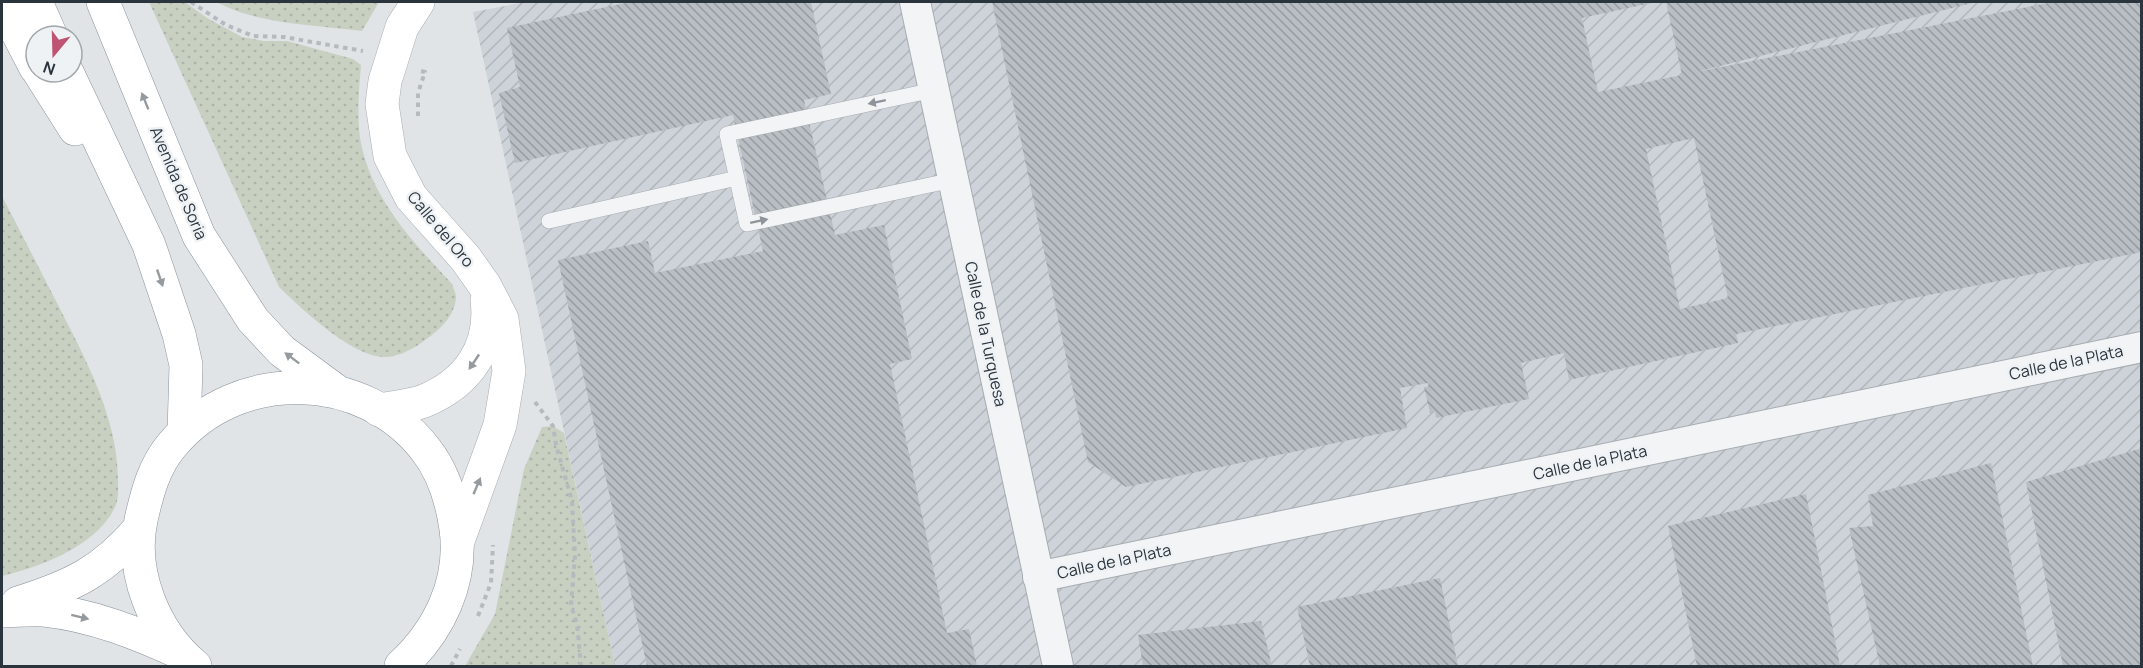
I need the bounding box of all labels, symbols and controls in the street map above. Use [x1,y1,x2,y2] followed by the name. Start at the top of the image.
[24,24,84,84] north arrow
[40,56,58,80] text: N
[140,91,150,109] one-way arrow
[867,98,886,107] one-way arrow
[145,123,213,243] street label: Avenida de Soria
[403,186,479,272] street label: Calle del Oro
[750,216,768,226] one-way arrow
[960,259,1012,409] street label: Calle de la Turquesa
[156,269,166,287] one-way arrow
[2007,339,2125,385] street label: Calle de la Plata
[284,352,300,364] one-way arrow
[468,354,480,370] one-way arrow
[1531,439,1649,485] street label: Calle de la Plata
[473,477,483,495] one-way arrow
[1055,538,1173,584] street label: Calle de la Plata
[71,612,90,622] one-way arrow

